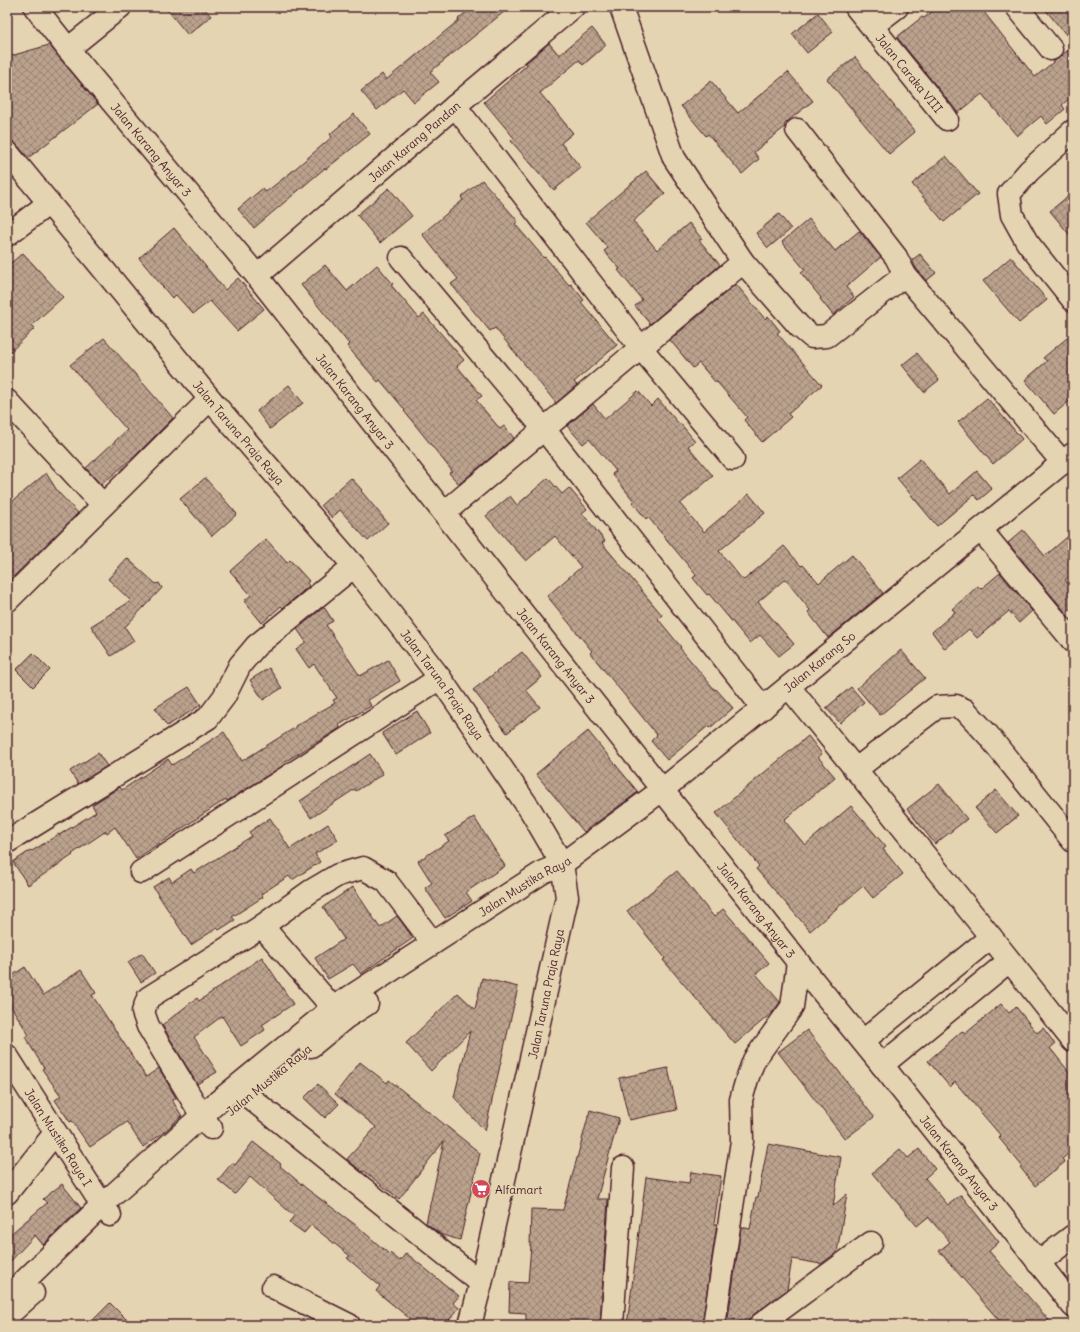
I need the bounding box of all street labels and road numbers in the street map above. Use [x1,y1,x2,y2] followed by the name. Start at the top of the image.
[873,30,946,116] street label: Jalan Caraka VIII
[365,98,463,185] street label: Jalan Karang Pandan
[108,99,195,199] street label: Jalan Karang Anyar 3
[313,350,398,452] street label: Jalan Karang Anyar 3
[190,377,288,488] street label: Jalan Taruna Praja Raya
[514,605,599,706] street label: Jalan Karang Anyar 3
[398,626,487,742] street label: Jalan Taruna Praja Raya
[780,628,858,695] street label: Jalan Karang So
[476,852,574,919] street label: Jalan Mustika Raya
[715,859,799,961] street label: Jalan Karang Anyar 3
[525,928,567,1060] street label: Jalan Taruna Praja Raya
[224,1041,315,1119] street label: Jalan Mustika Raya
[22,1085,95,1189] street label: Jalan Mustika Raya I
[917,1112,1002,1214] street label: Jalan Karang Anyar 3

